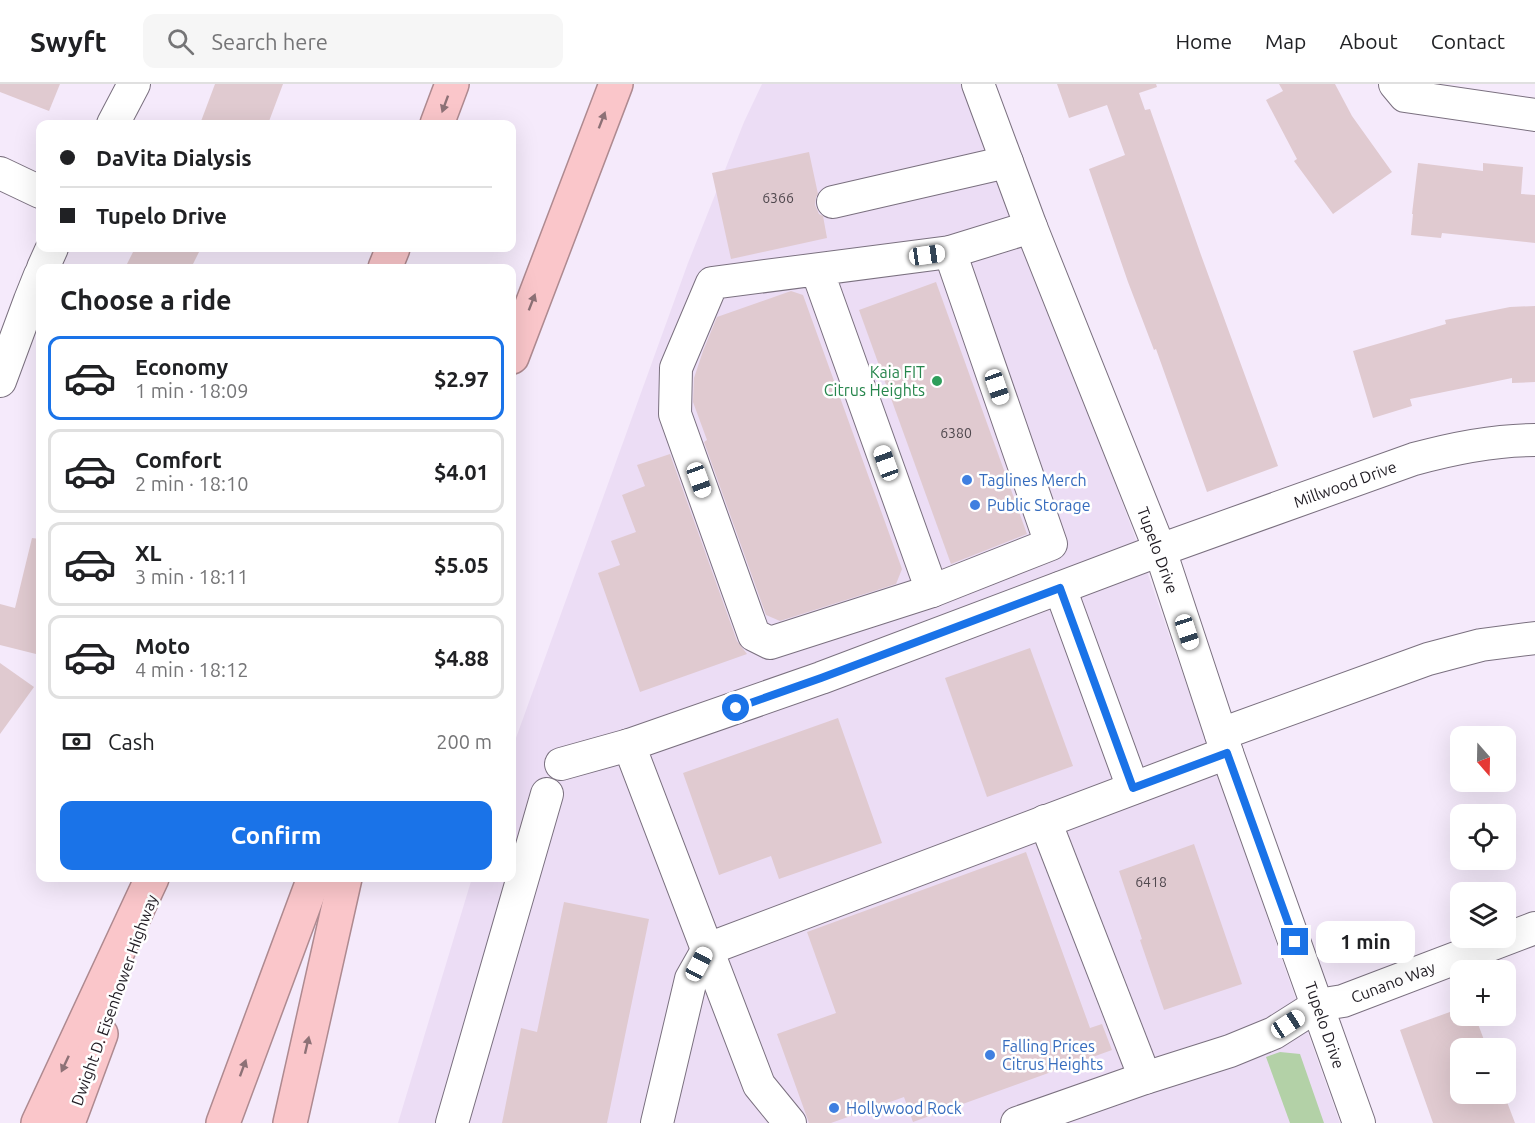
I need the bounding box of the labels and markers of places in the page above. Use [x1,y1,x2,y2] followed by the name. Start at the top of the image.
[824,363,925,399] place label: Kaia FIT Citrus Heights
[930,374,944,388] marker: Kaia FIT Citrus Heights
[979,471,1087,489] place label: Taglines Merch
[960,473,974,487] marker: Taglines Merch
[987,496,1091,514] place label: Public Storage
[968,498,982,512] marker: Public Storage
[1002,1037,1103,1073] place label: Falling Prices Citrus Heights
[983,1048,997,1062] marker: Falling Prices Citrus Heights
[846,1099,962,1117] place label: Hollywood Rock
[827,1101,841,1115] marker: Hollywood Rock

